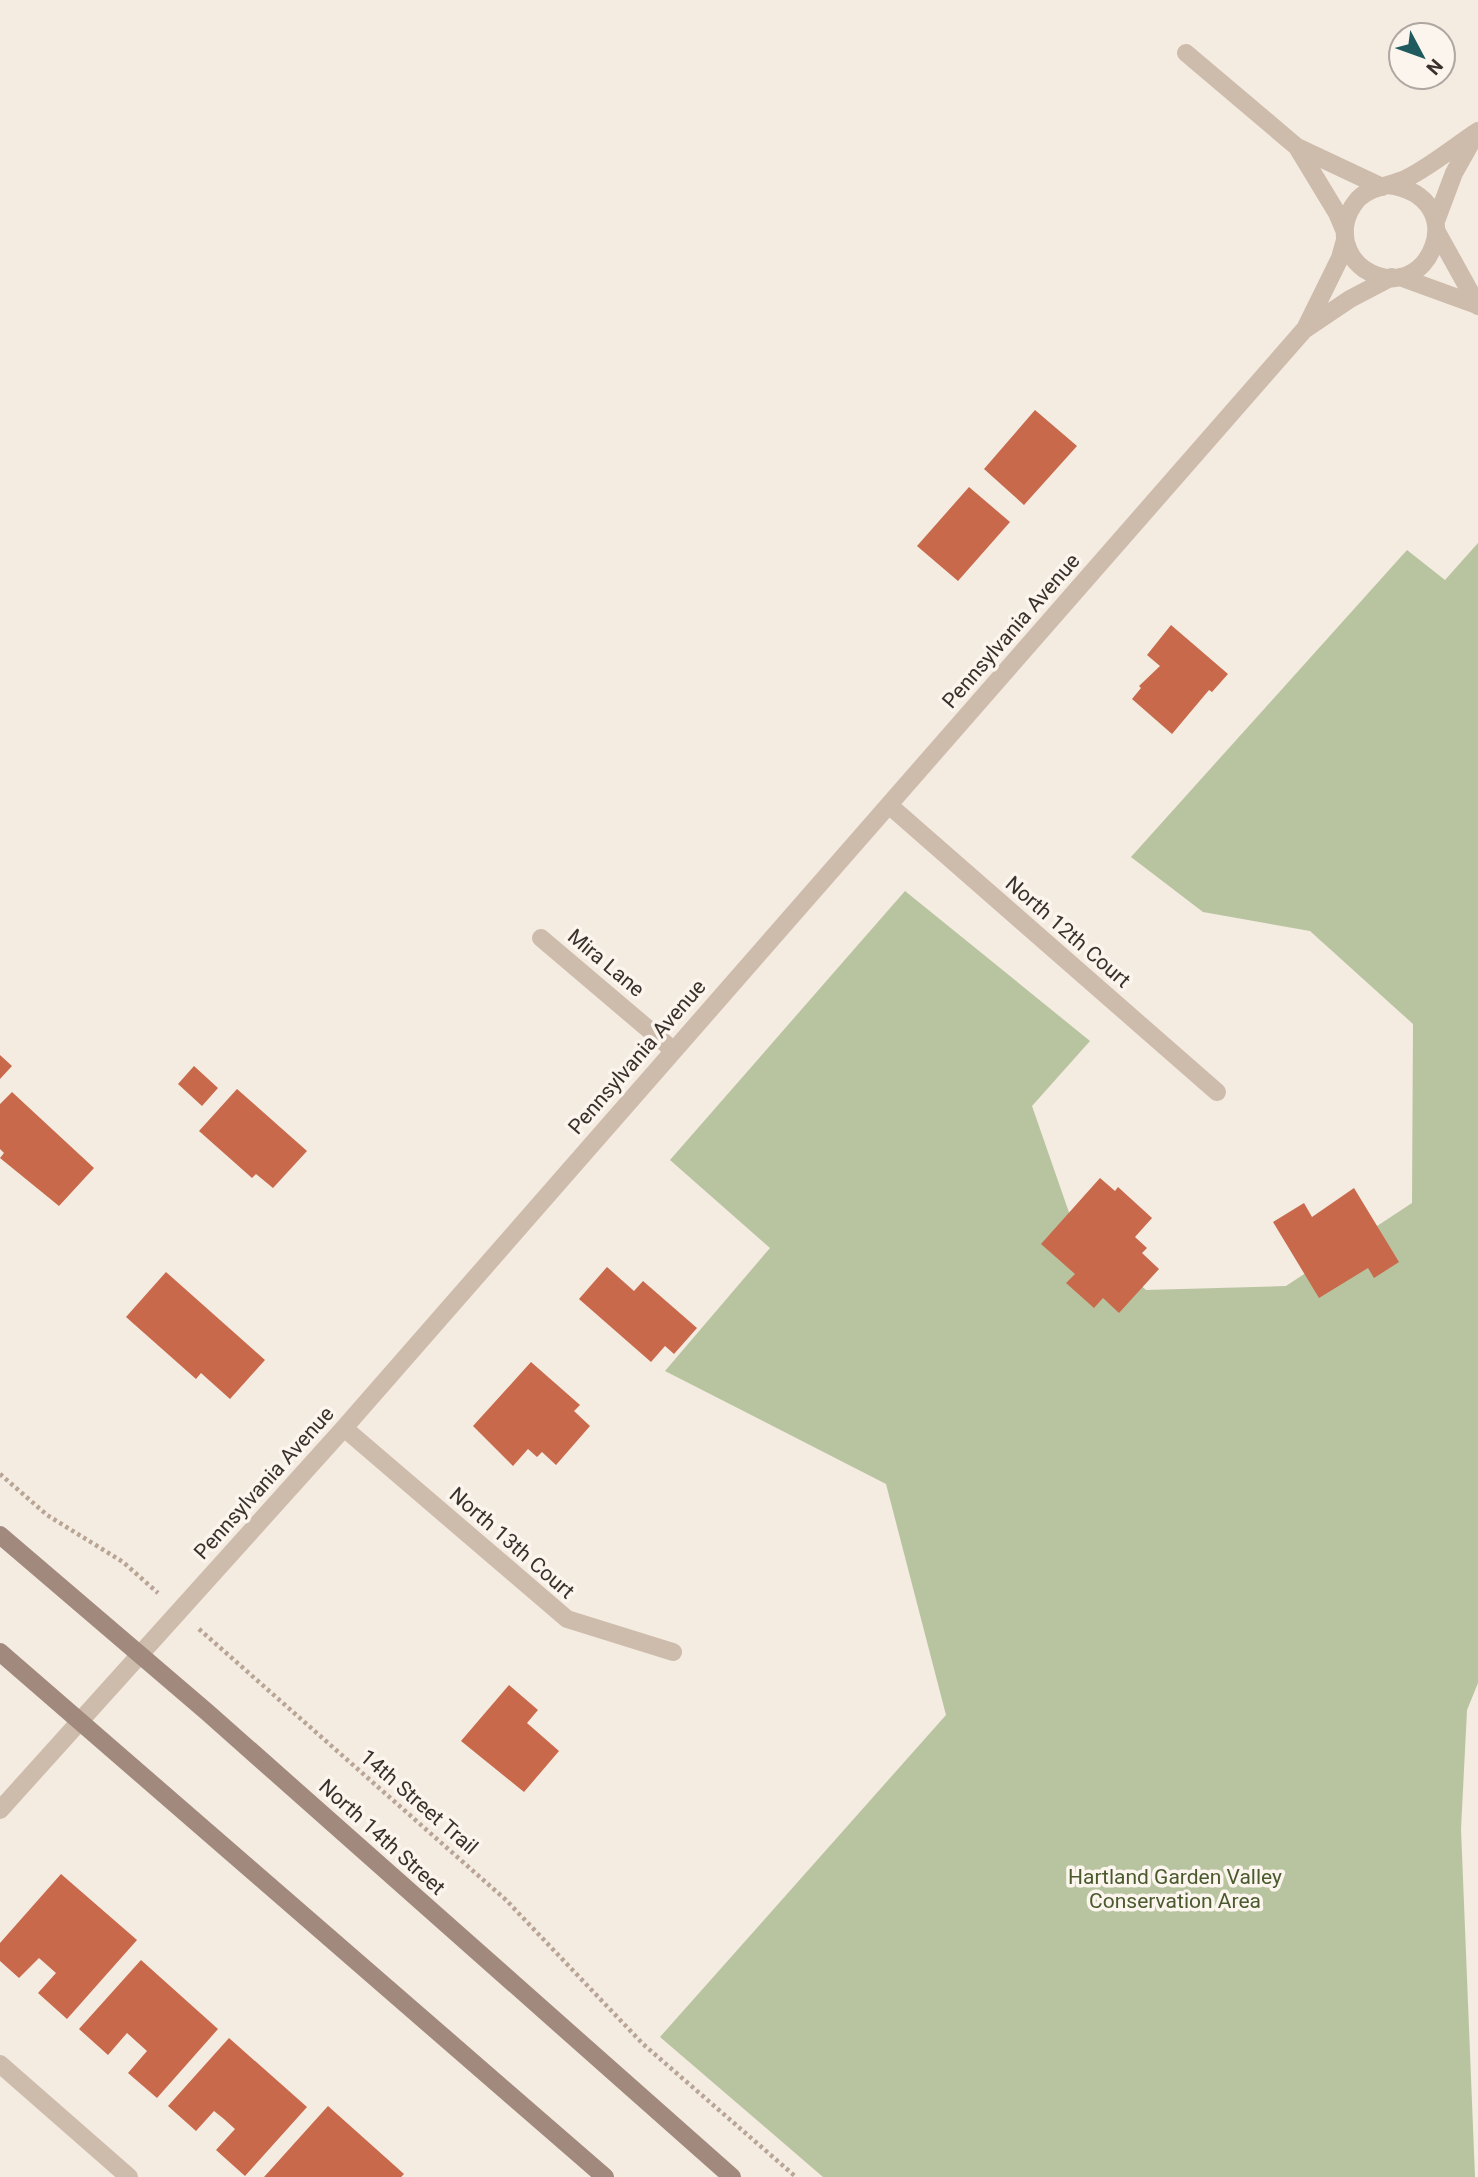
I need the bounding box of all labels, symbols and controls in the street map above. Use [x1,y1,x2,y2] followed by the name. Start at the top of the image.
[1387,21,1457,91] north arrow
[1421,54,1448,79] text: N
[937,549,1085,713] street label: Pennsylvania Avenue
[1001,871,1135,993] street label: North 12th Court
[563,924,649,1002] street label: Mira Lane
[563,975,711,1139] street label: Pennsylvania Avenue
[189,1402,339,1564] street label: Pennsylvania Avenue
[445,1482,579,1604] street label: North 13th Court
[355,1745,483,1859] street label: 14th Street Trail
[314,1774,450,1900] street label: North 14th Street
[1068,1865,1282,1913] park label: Hartland Garden Valley Conservation Area

